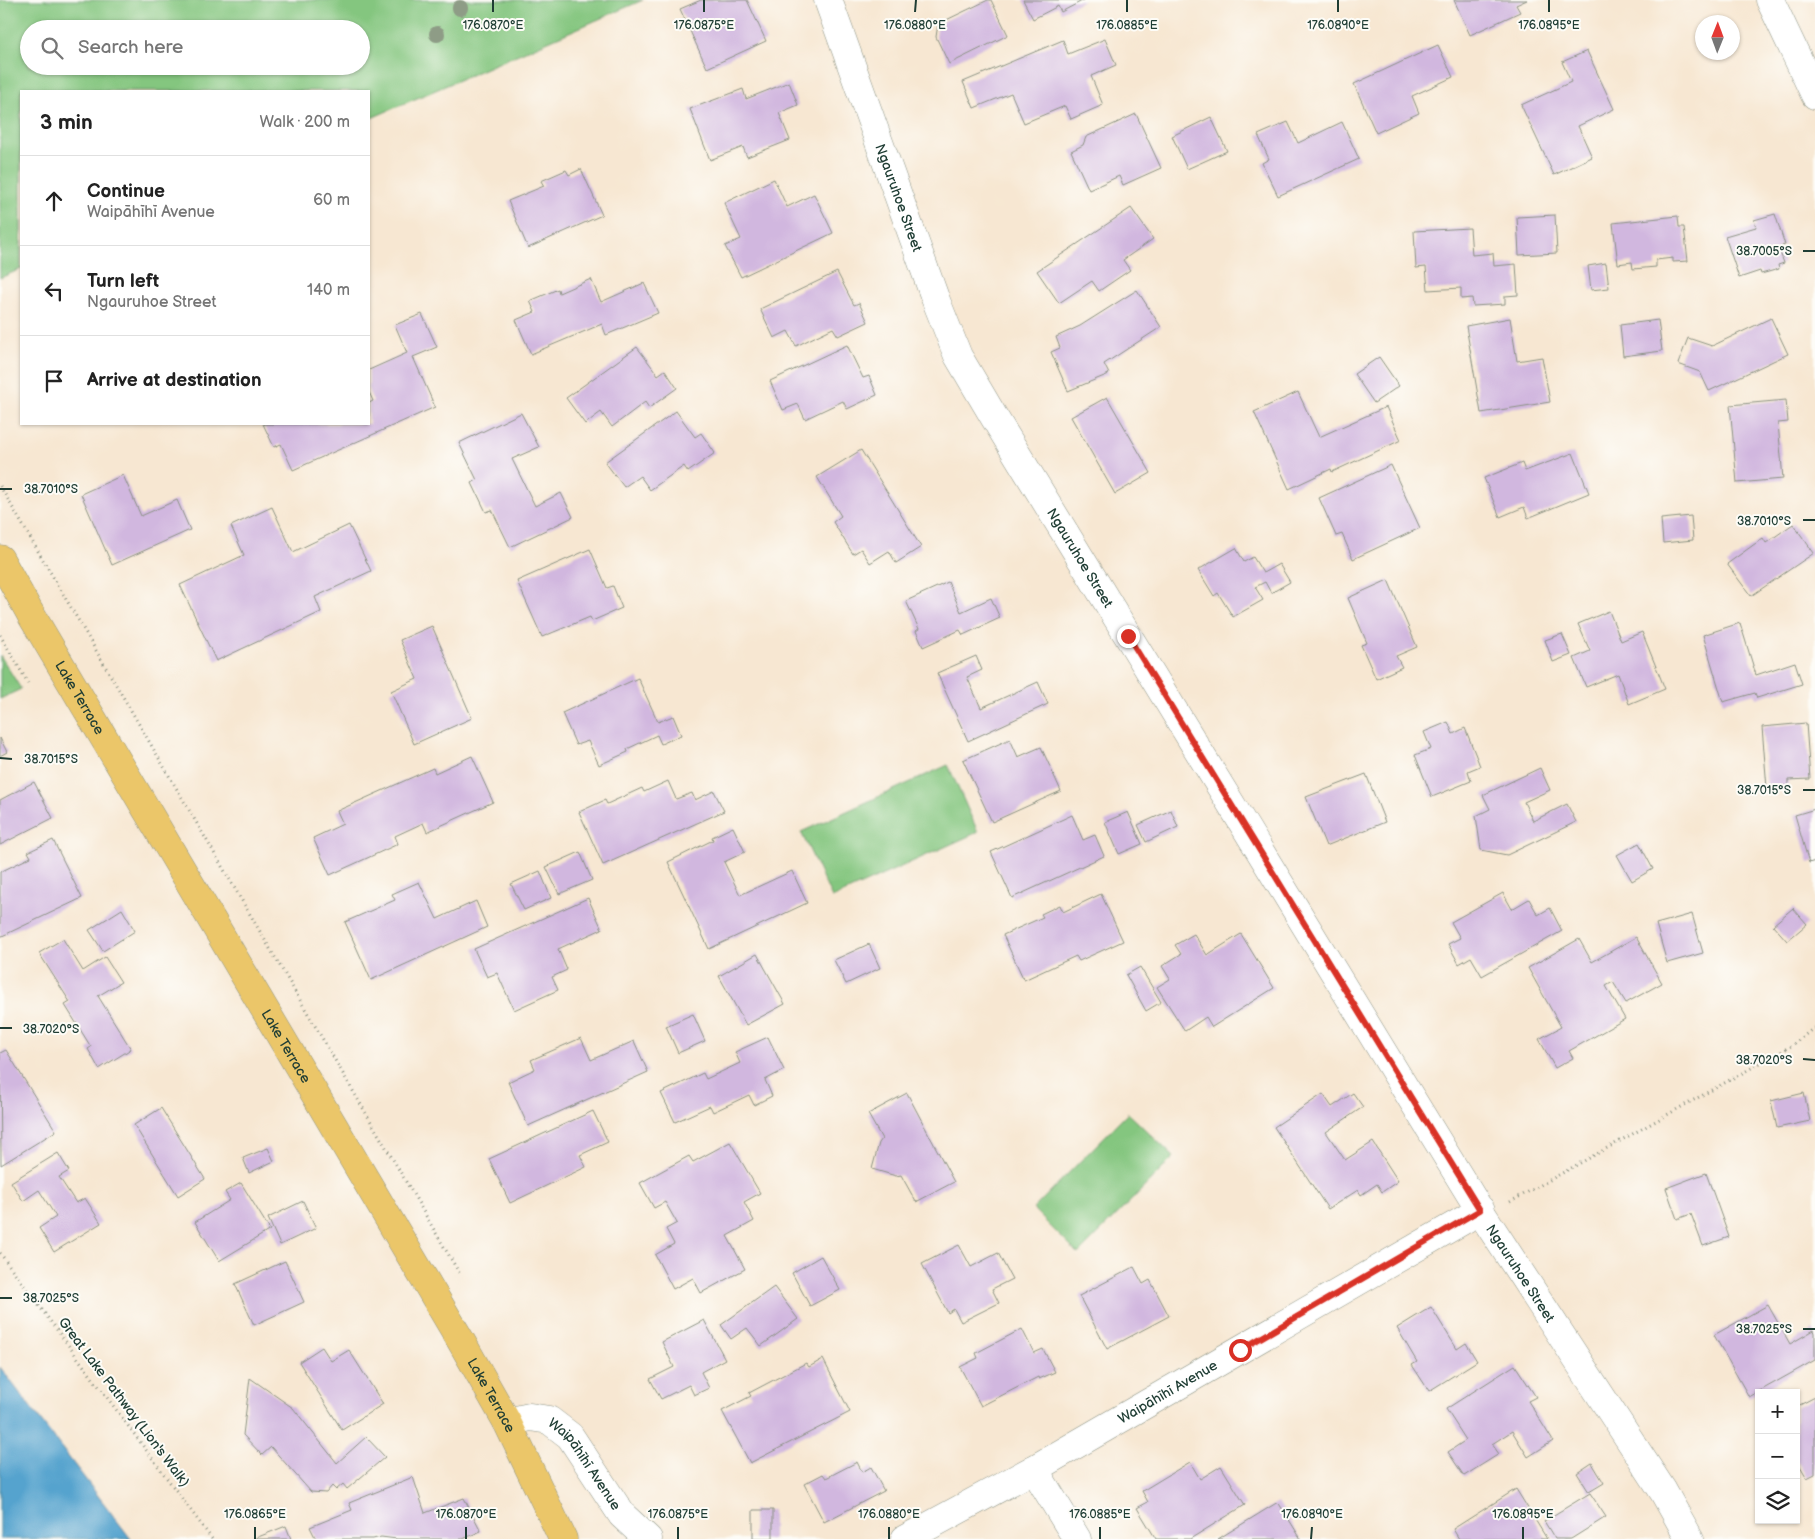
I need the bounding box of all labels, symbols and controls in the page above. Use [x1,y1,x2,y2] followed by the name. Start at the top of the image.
[1695,15,1740,60] north arrow
[463,18,523,33] text: 176.0870°E
[674,18,734,33] text: 176.0875°E
[884,18,946,33] text: 176.0880°E
[1096,18,1158,33] text: 176.0885°E
[1307,18,1369,33] text: 176.0890°E
[1518,18,1580,33] text: 176.0895°E
[20,20,370,75] search box
[38,34,66,62] icon: search
[78,36,183,59] text: Search here
[40,110,93,135] text: 3 min
[260,113,350,132] text: Walk · 200 m
[872,141,926,254] street label: Ngauruhoe Street
[87,180,165,203] text: Continue
[40,187,68,215] icon: ahead
[313,191,350,210] text: 60 m
[87,203,215,222] text: Waipāhīhī Avenue
[1736,244,1792,259] text: 38.7005°S
[87,270,159,293] text: Turn left
[40,277,68,305] icon: left
[307,281,350,300] text: 140 m
[87,293,216,312] text: Ngauruhoe Street
[40,367,68,395] icon: arrive
[87,369,262,392] text: Arrive at destination
[24,482,78,497] text: 38.7010°S
[1043,505,1117,611] street label: Ngauruhoe Street
[1737,514,1791,529] text: 38.7010°S
[1117,625,1140,648] route end
[52,658,108,737] street label: Lake Terrace
[24,752,78,767] text: 38.7015°S
[1737,783,1791,798] text: 38.7015°S
[258,1006,315,1086] street label: Lake Terrace
[23,1022,79,1037] text: 38.7020°S
[1736,1053,1792,1068] text: 38.7020°S
[1483,1221,1559,1326] street label: Ngauruhoe Street
[23,1291,79,1306] text: 38.7025°S
[55,1314,193,1490] street label: Great Lake Pathway (Lion's Walk)
[1736,1322,1792,1337] text: 38.7025°S
[1229,1339,1252,1362] route start
[464,1355,519,1435] street label: Lake Terrace
[1115,1356,1220,1427] street label: Waipāhīhī Avenue
[1755,1389,1800,1524] map controls
[1755,1389,1800,1434] button: +
[545,1414,625,1513] street label: Waipāhīhī Avenue
[1755,1434,1800,1479] button: −
[1755,1479,1800,1524] button: layers
[224,1507,286,1522] text: 176.0865°E
[436,1507,496,1522] text: 176.0870°E
[648,1507,708,1522] text: 176.0875°E
[858,1507,920,1522] text: 176.0880°E
[1069,1507,1131,1522] text: 176.0885°E
[1281,1507,1343,1522] text: 176.0890°E
[1492,1507,1554,1522] text: 176.0895°E

